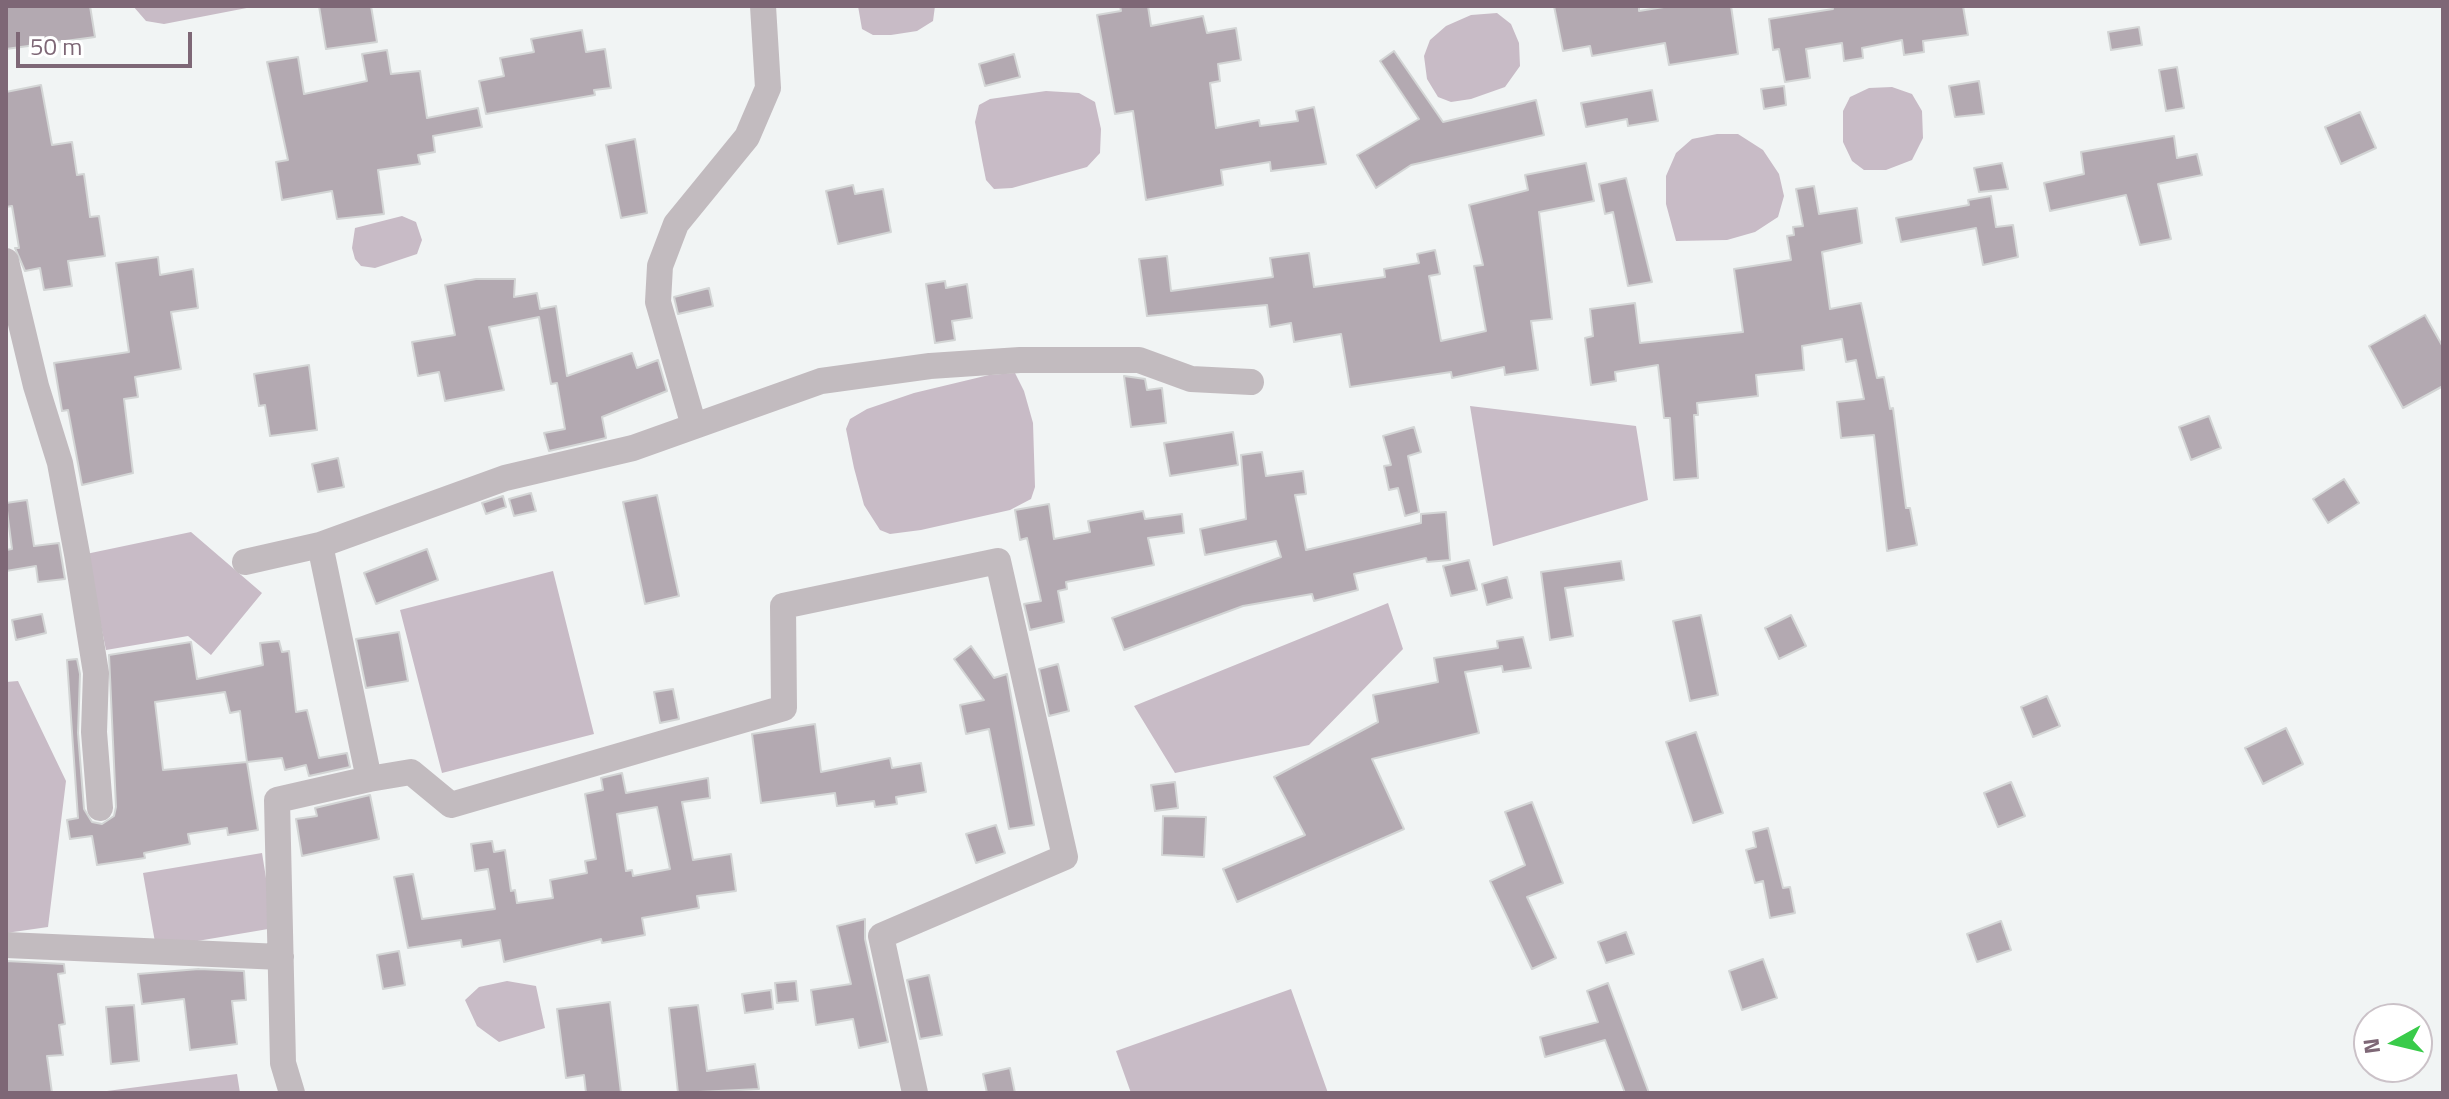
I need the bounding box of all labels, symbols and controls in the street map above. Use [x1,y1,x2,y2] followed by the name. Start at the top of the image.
[20,16,196,66] scale bar
[30,28,82,64] text: 50 m
[2353,1003,2433,1083] north arrow
[2353,1036,2389,1056] text: N

